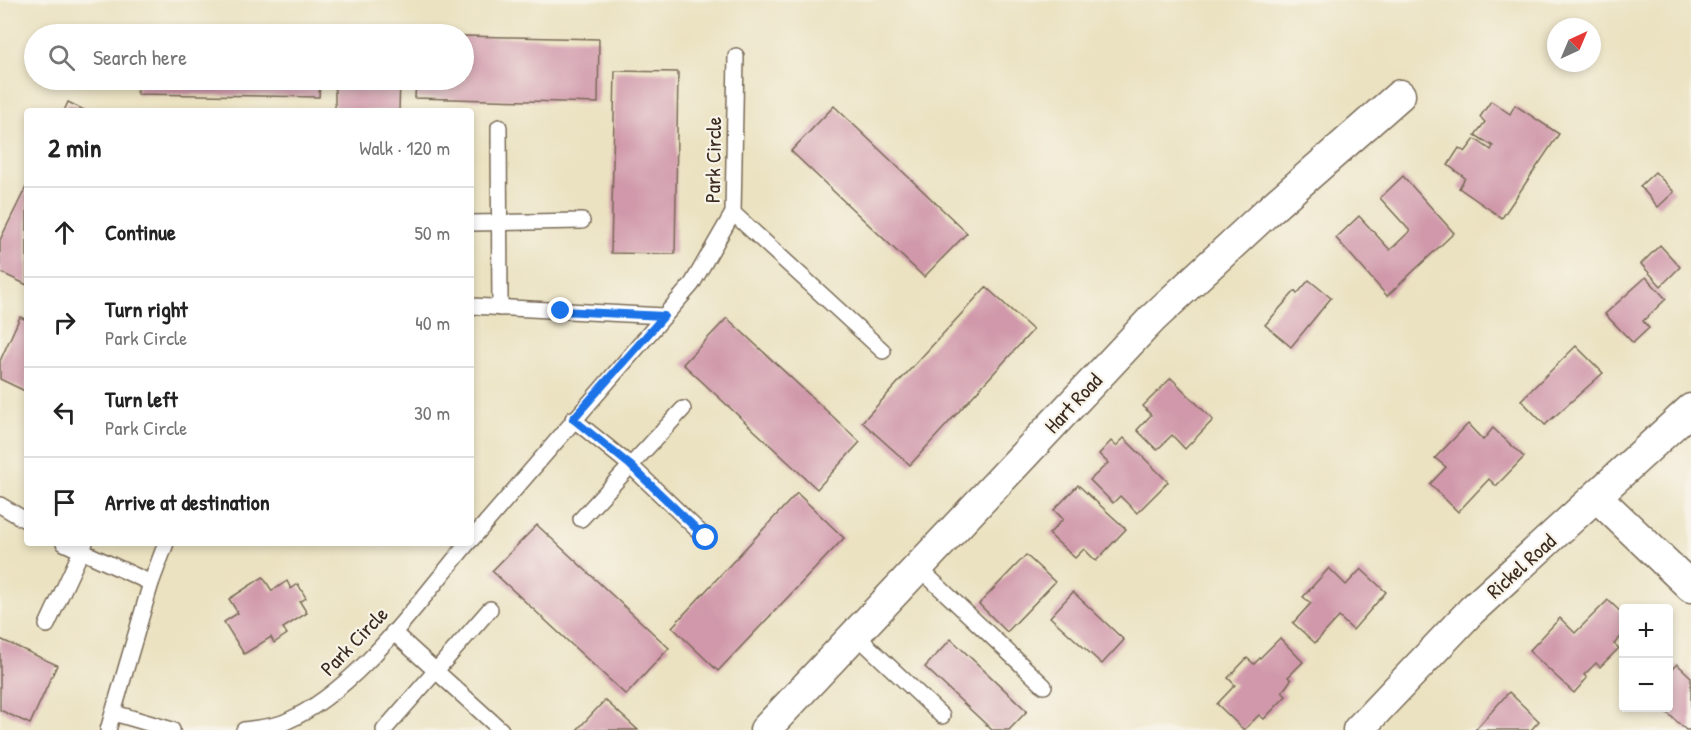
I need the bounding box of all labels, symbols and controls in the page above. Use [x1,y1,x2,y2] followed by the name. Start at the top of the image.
[1547,18,1601,72] north arrow
[24,24,474,90] search box
[45,41,78,74] icon: search
[93,42,187,72] text: Search here
[698,117,728,203] street label: Park Circle
[48,130,101,165] text: 2 min
[359,134,450,161] text: Walk · 120 m
[48,216,81,249] icon: ahead
[105,217,176,247] text: Continue
[414,219,450,246] text: 50 m
[105,294,188,324] text: Turn right
[547,297,573,323] route end
[48,306,81,339] icon: right
[415,309,450,336] text: 40 m
[105,324,187,351] text: Park Circle
[1038,367,1108,439] street label: Hart Road
[105,384,178,414] text: Turn left
[48,396,81,429] icon: left
[414,399,450,426] text: 30 m
[105,414,187,441] text: Park Circle
[48,486,81,519] icon: arrive
[105,487,270,517] text: Arrive at destination
[692,524,718,550] route start
[1480,527,1562,605] street label: Rickel Road
[314,600,394,682] street label: Park Circle
[1619,604,1673,712] map controls
[1619,604,1673,658] button: +
[1619,658,1673,712] button: −

